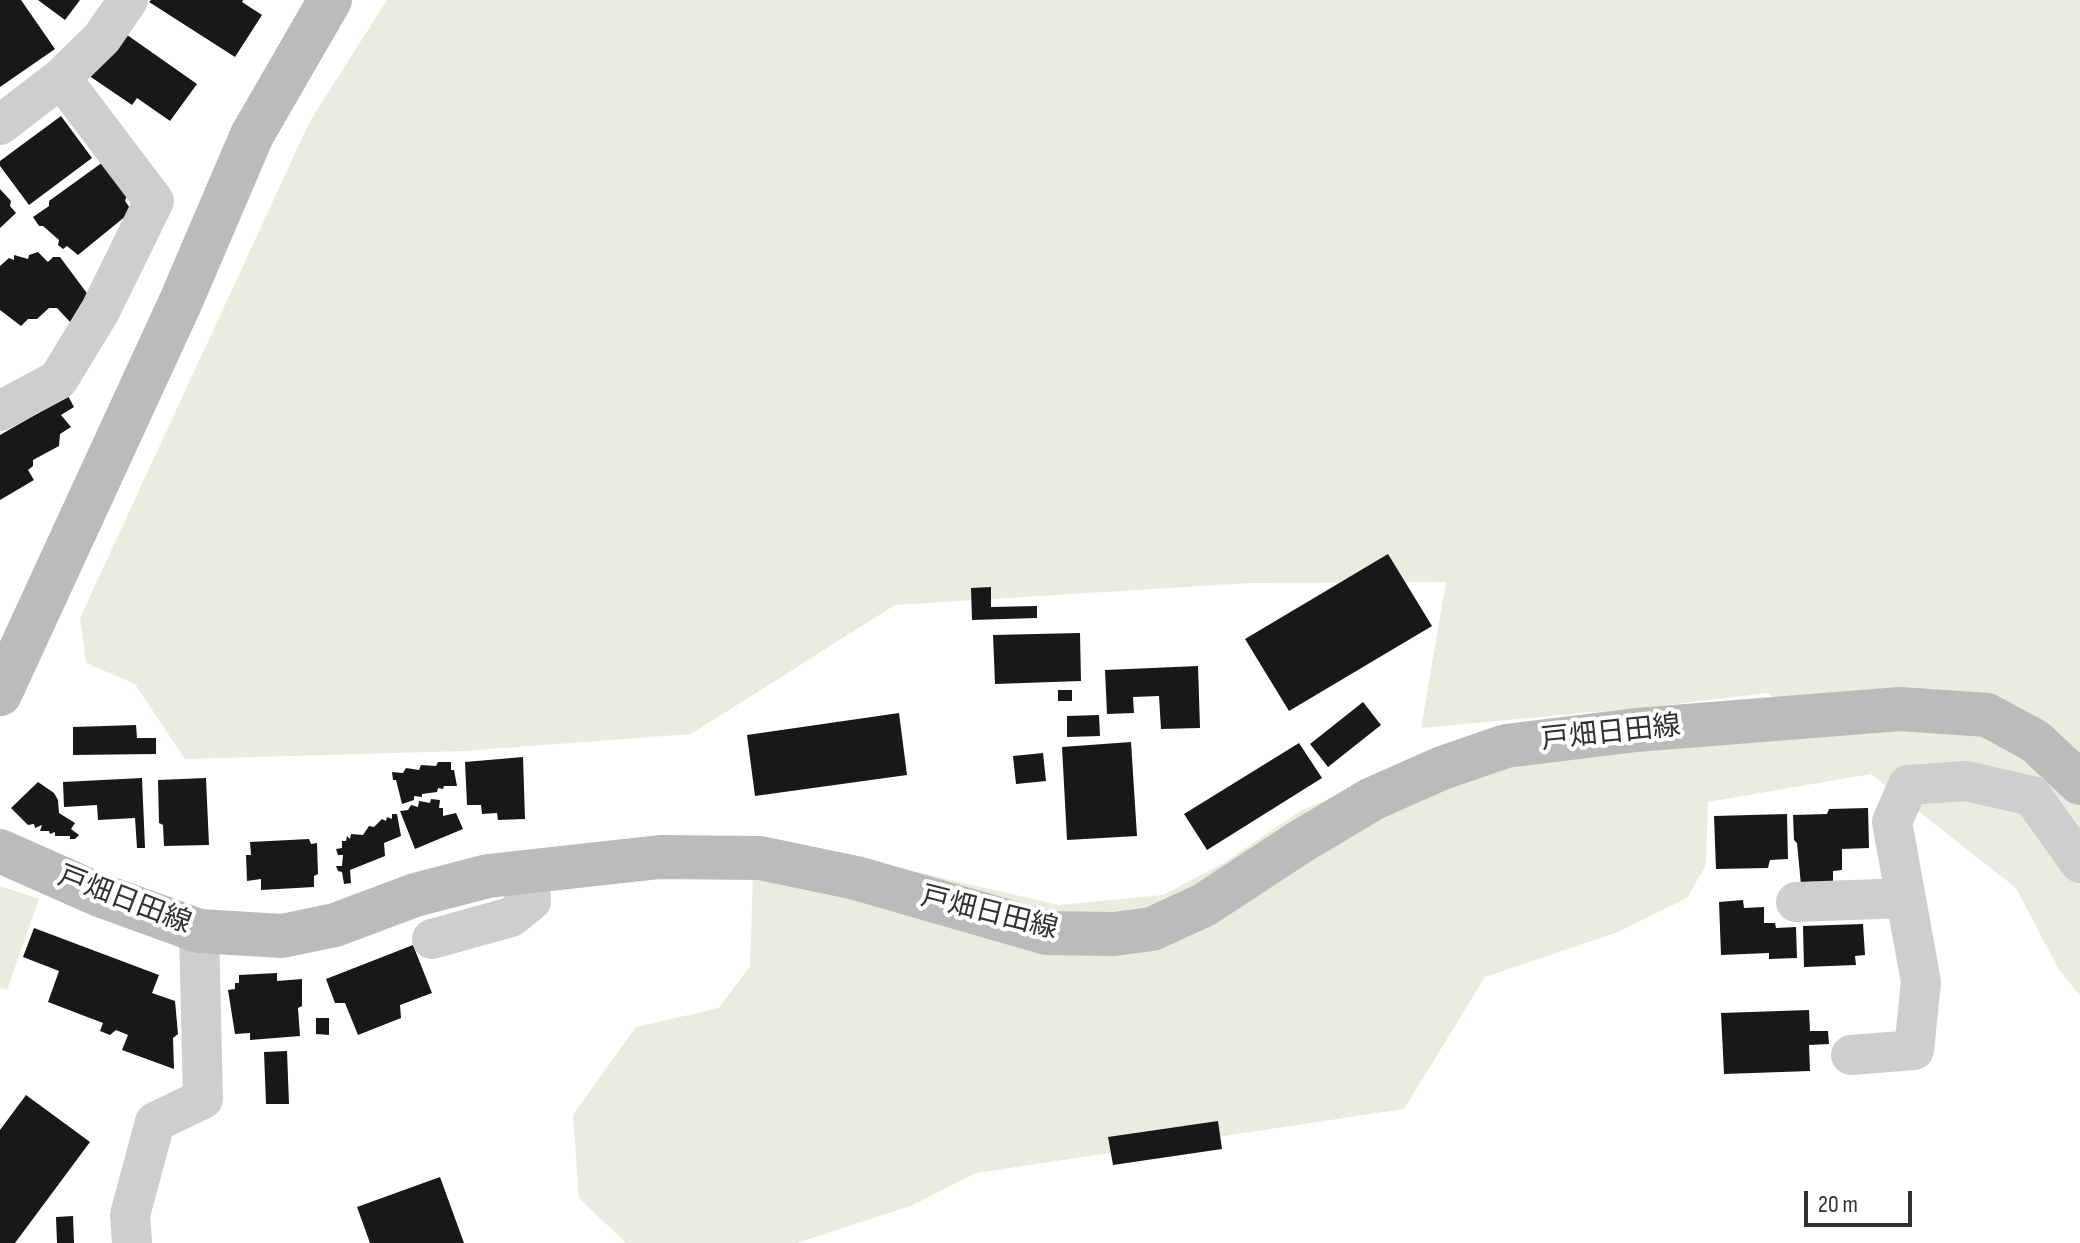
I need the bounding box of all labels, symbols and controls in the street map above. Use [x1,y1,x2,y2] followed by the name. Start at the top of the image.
[1540,710,1682,758] street label: 戸畑日田線
[53,860,195,942] street label: 戸畑日田線
[917,881,1061,947] street label: 戸畑日田線
[1808,1175,1916,1225] scale bar
[1818,1190,1858,1219] text: 20 m

